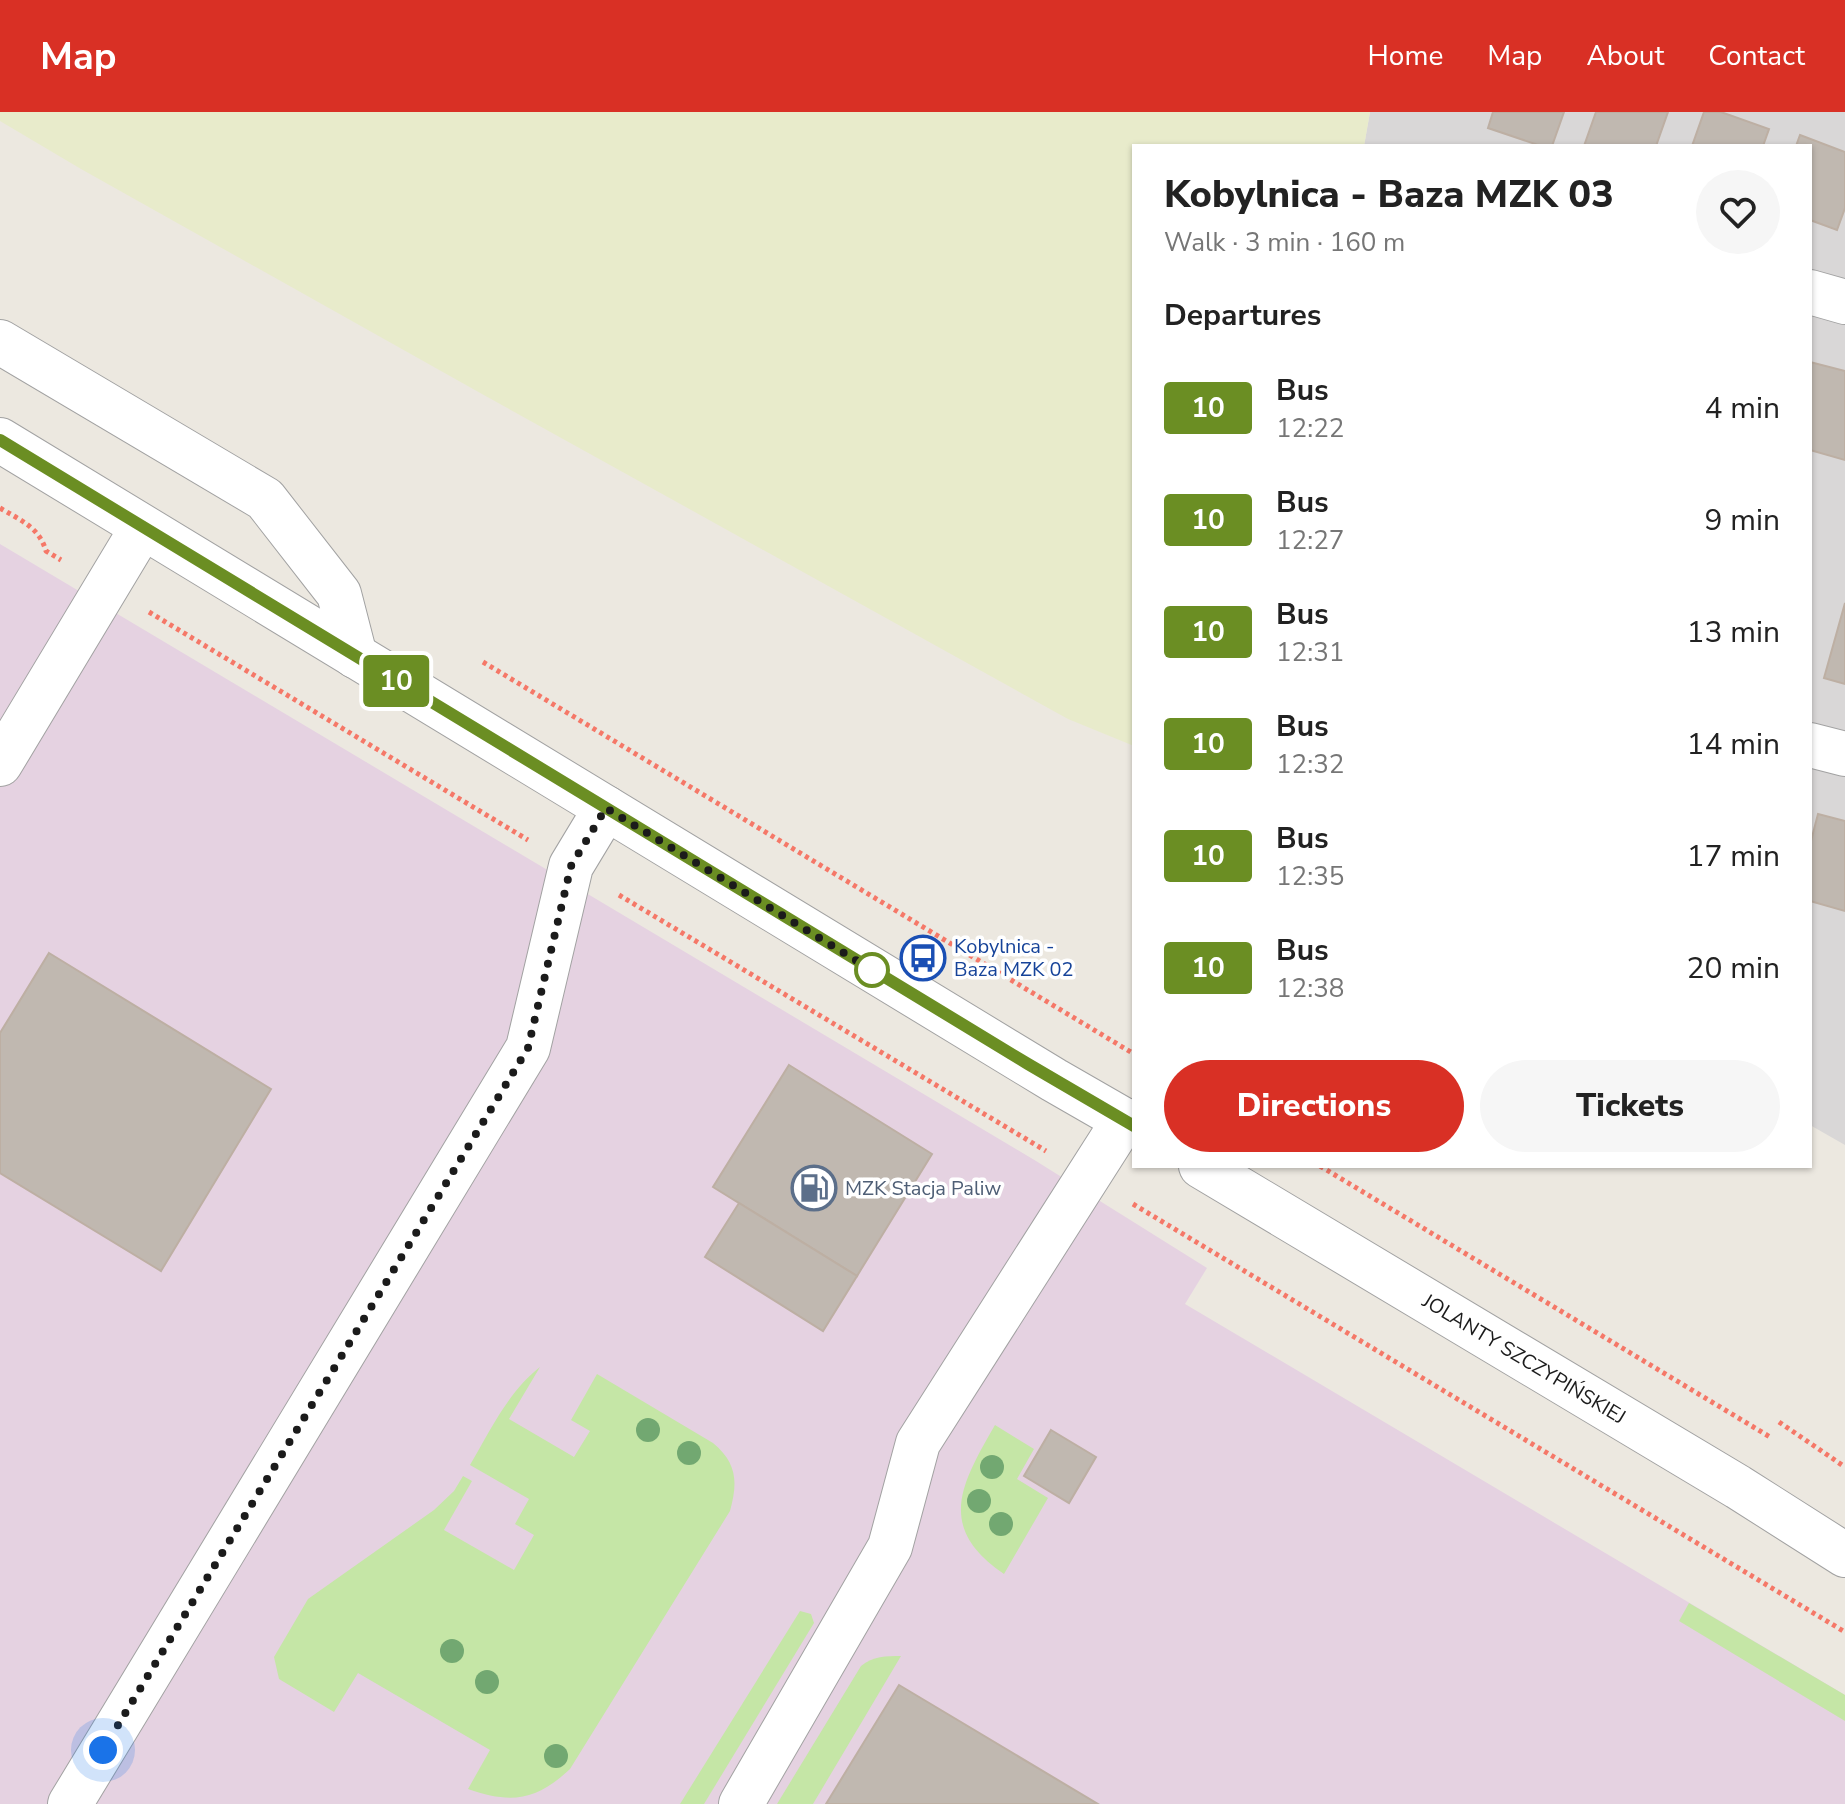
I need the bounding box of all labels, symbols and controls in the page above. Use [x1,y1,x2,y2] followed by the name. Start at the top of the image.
[40,31,117,82] text: Map
[1368,37,1443,75] text: Home
[1487,37,1542,75] text: Map
[1586,37,1664,75] text: About
[1708,37,1805,75] text: Contact
[1164,169,1614,220] text: Kobylnica - Baza MZK 03
[1696,170,1780,254] button: heart
[1164,225,1405,260] text: Walk · 3 min · 160 m
[1164,295,1321,336] text: Departures
[1276,370,1329,411] text: Bus
[1705,388,1780,429] text: 4 min
[1191,389,1225,427] text: 10
[1276,411,1344,446] text: 12:22
[1276,482,1329,523] text: Bus
[1705,500,1780,541] text: 9 min
[1191,501,1225,539] text: 10
[1276,523,1344,558] text: 12:27
[1276,594,1329,635] text: Bus
[1687,612,1780,653] text: 13 min
[1191,613,1225,651] text: 10
[1276,635,1344,670] text: 12:31
[360,655,432,707] line badge: 10
[379,662,413,700] text: 10
[1276,706,1329,747] text: Bus
[1687,724,1780,765] text: 14 min
[1191,725,1225,763] text: 10
[1276,747,1344,782] text: 12:32
[1276,818,1329,859] text: Bus
[1687,836,1780,877] text: 17 min
[1191,837,1225,875] text: 10
[1276,859,1344,894] text: 12:35
[1276,930,1329,971] text: Bus
[954,933,1074,983] place label: Kobylnica - Baza MZK 02
[899,934,947,982] bus stop icon: Kobylnica - Baza MZK 02
[1687,948,1780,989] text: 20 min
[1191,949,1225,987] text: 10
[855,953,889,987] unlabelled marker
[1276,971,1344,1006] text: 12:38
[1164,1060,1464,1152] button: Directions
[1480,1060,1780,1152] button: Tickets
[790,1164,838,1212] fuel station icon: MZK Stacja Paliw
[845,1175,1001,1202] place label: MZK Stacja Paliw
[1416,1287,1631,1430] street label: JOLANTY SZCZYPIŃSKIEJ
[83,1730,123,1770] your location

